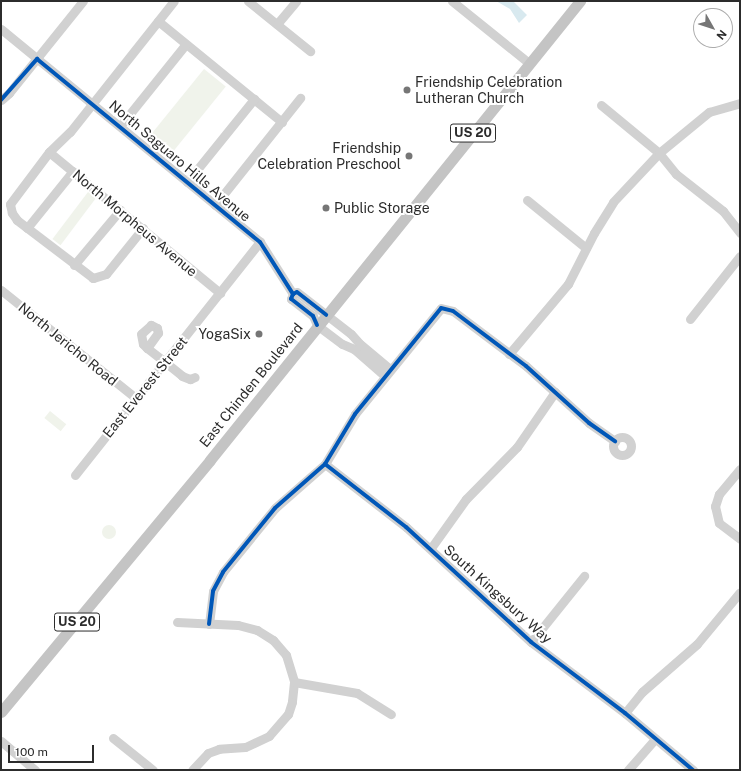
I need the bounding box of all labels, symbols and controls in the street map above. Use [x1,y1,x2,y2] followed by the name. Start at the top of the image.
[693,8,733,48] north arrow
[714,28,729,42] text: N
[415,74,562,106] place label: Friendship Celebration Lutheran Church
[402,85,412,95] marker: Friendship Celebration Lutheran Church
[106,97,254,225] street label: North Saguaro Hills Avenue
[450,122,496,144] road number: US 20
[257,140,401,172] place label: Friendship Celebration Preschool
[404,151,414,161] marker: Friendship Celebration Preschool
[69,166,201,280] street label: North Morpheus Avenue
[334,200,430,216] place label: Public Storage
[321,203,331,213] marker: Public Storage
[15,299,121,389] street label: North Jericho Road
[196,320,306,450] street label: East Chinden Boulevard
[199,326,251,342] place label: YogaSix
[254,329,264,339] marker: YogaSix
[99,333,191,441] street label: East Everest Street
[440,541,556,647] street label: South Kingsbury Way
[54,611,100,633] road number: US 20
[10,737,96,763] scale bar
[15,745,48,759] text: 100 m

